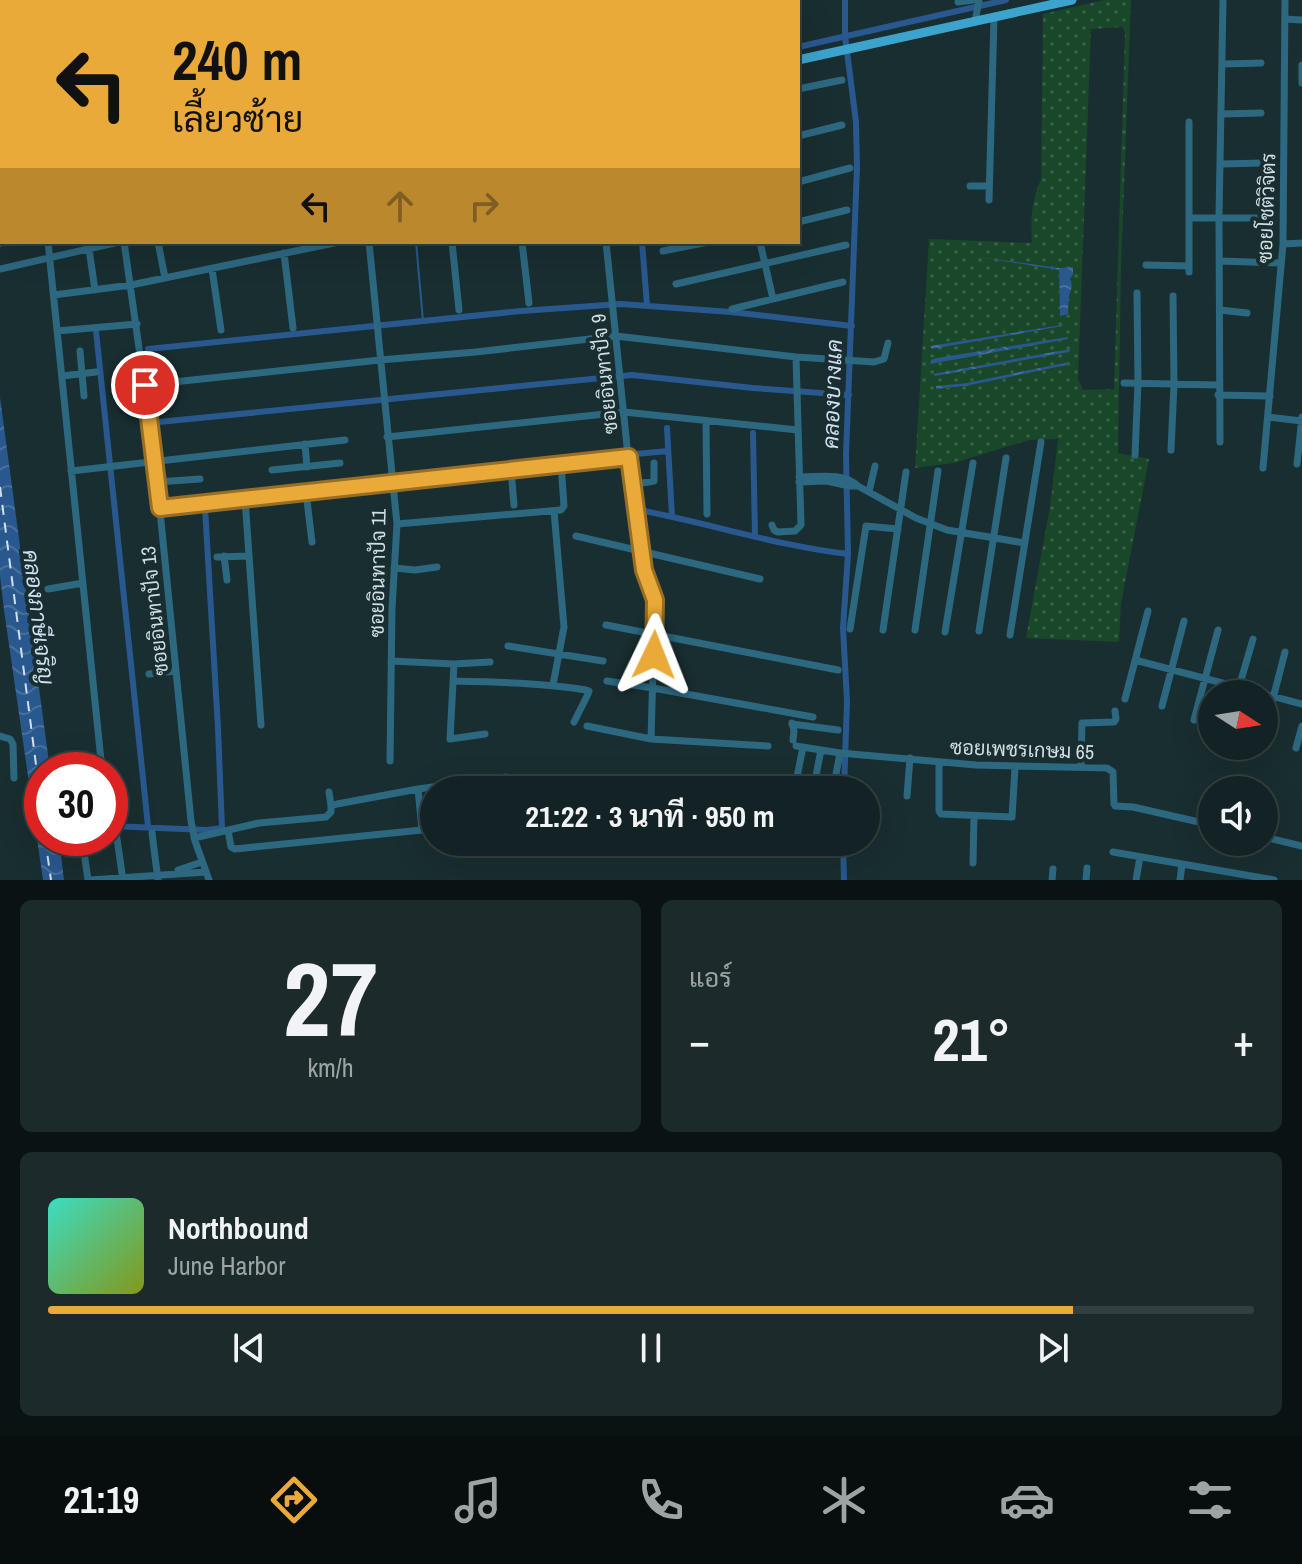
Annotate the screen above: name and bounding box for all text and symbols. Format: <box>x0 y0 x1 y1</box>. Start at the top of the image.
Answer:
text: 240 m <box>172 22 302 97</box>
icon: left <box>40 32 144 136</box>
text: เลี้ยวซ้าย <box>172 95 303 143</box>
street label: ซอยโชติวิจิตร <box>1251 152 1281 264</box>
icon: left <box>294 184 338 228</box>
icon: ahead <box>378 184 422 228</box>
icon: right <box>462 184 506 228</box>
street label: ซอยอินทาปัจ 9 <box>584 313 624 435</box>
water label: คลองบางแค <box>815 339 849 449</box>
pin <box>111 351 179 419</box>
icon: arrive <box>123 363 167 407</box>
street label: ซอยอินทาปัจ 11 <box>362 508 392 638</box>
street label: ซอยอินทาปัจ 13 <box>134 545 174 677</box>
water label: คลองภาษีเจริญ <box>16 548 62 686</box>
position arrow <box>612 613 696 697</box>
north arrow <box>1198 680 1278 760</box>
map controls <box>1198 680 1278 856</box>
street label: ซอยเพชรเกษม 65 <box>949 733 1095 765</box>
speed limit sign: 30 <box>24 752 128 856</box>
button: sound <box>1198 776 1278 856</box>
text: 21:22 · 3 นาที · 950 m <box>525 796 775 836</box>
text: 27 <box>283 928 378 1068</box>
text: แอร์ <box>689 960 732 995</box>
text: 21° <box>932 999 1011 1080</box>
text: − <box>689 1010 710 1070</box>
text: + <box>1233 1010 1254 1070</box>
text: km/h <box>307 1050 354 1085</box>
text: Northbound <box>168 1208 309 1248</box>
text: June Harbor <box>168 1248 285 1283</box>
icon: previous <box>227 1326 271 1370</box>
icon: pause <box>629 1326 673 1370</box>
icon: next <box>1031 1326 1075 1370</box>
icon: directions <box>266 1472 322 1528</box>
icon: music <box>450 1472 506 1528</box>
icon: phone <box>633 1472 689 1528</box>
icon: climate <box>816 1472 872 1528</box>
icon: car <box>999 1472 1055 1528</box>
icon: filters <box>1182 1472 1238 1528</box>
text: 21:19 <box>64 1476 139 1524</box>

